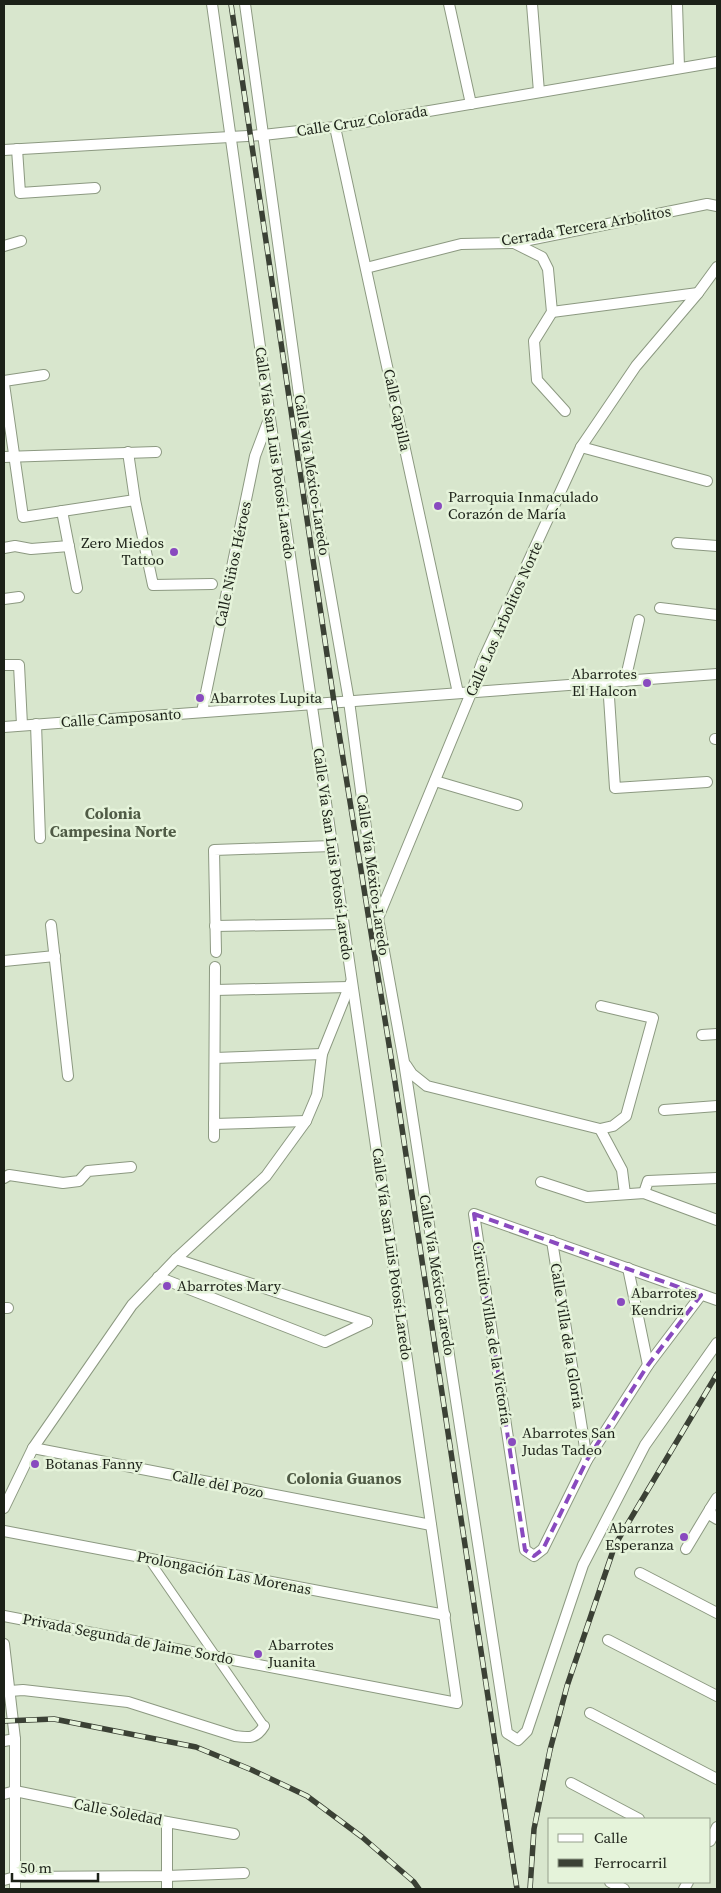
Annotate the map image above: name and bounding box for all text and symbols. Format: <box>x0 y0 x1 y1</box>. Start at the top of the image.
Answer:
street label: Calle Cruz Colorada <box>295 100 429 141</box>
street label: Cerrada Tercera Arbolitos <box>499 200 672 251</box>
street label: Calle Vía San Luis Potosí-Laredo <box>250 345 301 560</box>
street label: Calle Capilla <box>379 367 417 453</box>
street label: Calle Vía México-Laredo <box>289 393 336 557</box>
place label: Parroquia Inmaculado Corazón de María <box>448 486 598 524</box>
street label: Calle Niños Héroes <box>209 499 256 629</box>
marker: Parroquia Inmaculado Corazón de María <box>432 500 444 512</box>
place label: Zero Miedos Tattoo <box>81 532 164 570</box>
street label: Calle Los Arbolitos Norte <box>460 538 547 700</box>
marker: Zero Miedos Tattoo <box>168 546 180 558</box>
place label: Abarrotes El Halcon <box>571 663 637 701</box>
marker: Abarrotes El Halcon <box>641 677 653 689</box>
place label: Abarrotes Lupita <box>210 687 323 708</box>
marker: Abarrotes Lupita <box>194 692 206 704</box>
street label: Calle Camposanto <box>60 703 182 732</box>
street label: Calle Vía San Luis Potosí-Laredo <box>308 746 359 961</box>
street label: Calle Vía México-Laredo <box>352 793 395 957</box>
district label: Colonia Campesina Norte <box>50 802 176 842</box>
street label: Calle Vía San Luis Potosí-Laredo <box>367 1146 418 1361</box>
street label: Calle Vía México-Laredo <box>414 1193 461 1357</box>
street label: Circuito Villas de la Victoría <box>468 1240 517 1426</box>
street label: Calle Villa de la Gloria <box>546 1262 589 1411</box>
place label: Abarrotes Mary <box>177 1275 282 1296</box>
marker: Abarrotes Mary <box>161 1280 173 1292</box>
place label: Abarrotes Kendriz <box>631 1282 697 1320</box>
marker: Abarrotes Kendriz <box>615 1296 627 1308</box>
place label: Abarrotes San Judas Tadeo <box>521 1422 616 1460</box>
marker: Abarrotes San Judas Tadeo <box>506 1436 518 1448</box>
place label: Botanas Fanny <box>45 1453 143 1474</box>
marker: Botanas Fanny <box>29 1458 41 1470</box>
street label: Calle del Pozo <box>170 1464 266 1503</box>
district label: Colonia Guanos <box>286 1467 402 1489</box>
place label: Abarrotes Esperanza <box>605 1517 674 1555</box>
marker: Abarrotes Esperanza <box>678 1531 690 1543</box>
street label: Prolongación Las Morenas <box>135 1545 313 1600</box>
street label: Privada Segunda de Jaime Sordo <box>21 1608 235 1669</box>
place label: Abarrotes Juanita <box>267 1634 334 1672</box>
marker: Abarrotes Juanita <box>252 1648 264 1660</box>
street label: Calle Soledad <box>72 1793 165 1830</box>
legend <box>548 1818 711 1883</box>
text: Calle <box>594 1827 628 1848</box>
scale bar <box>12 1850 99 1882</box>
text: Ferrocarril <box>594 1852 668 1873</box>
text: 50 m <box>20 1857 52 1878</box>

